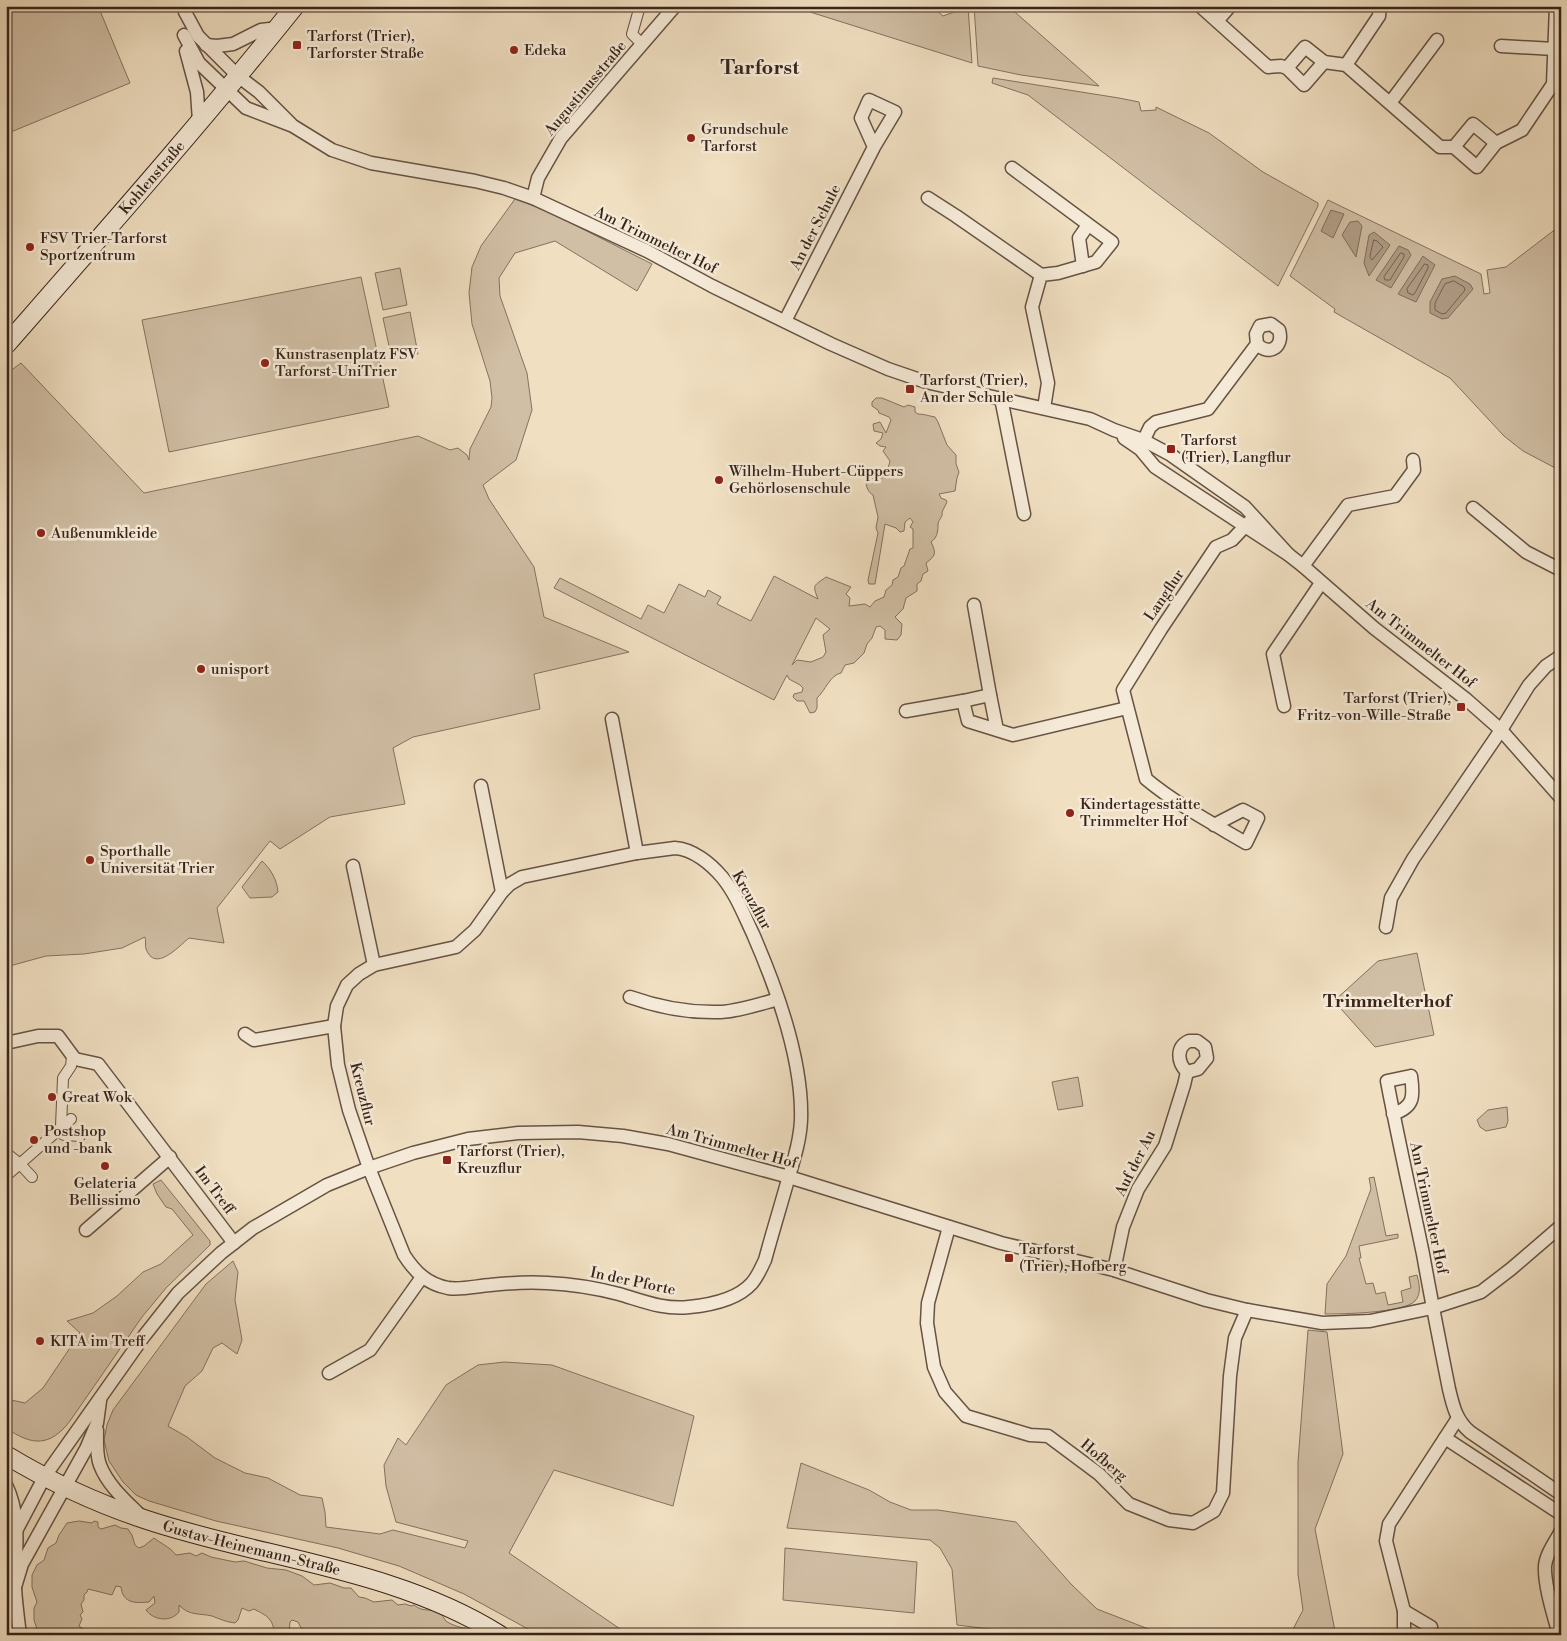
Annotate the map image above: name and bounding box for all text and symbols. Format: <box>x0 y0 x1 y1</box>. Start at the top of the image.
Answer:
place label: Tarforst (Trier), Tarforster Straße <box>307 27 424 63</box>
street label: Augustinusstraße <box>540 37 631 140</box>
marker: Tarforst (Trier), Tarforster Straße <box>291 39 303 51</box>
place label: Edeka <box>524 41 567 60</box>
marker: Edeka <box>508 44 520 56</box>
district label: Tarforst <box>721 56 800 81</box>
place label: Grundschule Tarforst <box>701 120 789 156</box>
marker: Grundschule Tarforst <box>685 132 697 144</box>
street label: Kohlenstraße <box>115 137 189 219</box>
street label: An der Schule <box>785 181 845 274</box>
street label: Am Trimmelter Hof <box>590 202 721 279</box>
place label: FSV Trier-Tarforst Sportzentrum <box>40 229 168 265</box>
marker: FSV Trier-Tarforst Sportzentrum <box>24 241 36 253</box>
place label: Kunstrasenplatz FSV Tarforst-UniTrier <box>275 345 418 381</box>
marker: Kunstrasenplatz FSV Tarforst-UniTrier <box>259 357 271 369</box>
place label: Tarforst (Trier), An der Schule <box>919 371 1028 407</box>
marker: Tarforst (Trier), An der Schule <box>904 383 916 395</box>
place label: Tarforst (Trier), Langflur <box>1181 431 1291 467</box>
marker: Tarforst (Trier), Langflur <box>1165 443 1177 455</box>
place label: Wilhelm-Hubert-Cüppers Gehörlosenschule <box>728 462 903 498</box>
marker: Wilhelm-Hubert-Cüppers Gehörlosenschule <box>713 474 725 486</box>
place label: Außenumkleide <box>50 524 157 543</box>
marker: Außenumkleide <box>35 527 47 539</box>
street label: Langflur <box>1140 565 1189 625</box>
street label: Am Trimmelter Hof <box>1361 594 1480 693</box>
place label: unisport <box>211 660 270 679</box>
marker: unisport <box>195 663 207 675</box>
place label: Tarforst (Trier), Fritz-von-Wille-Straße <box>1297 689 1451 725</box>
marker: Tarforst (Trier), Fritz-von-Wille-Straße <box>1455 701 1467 713</box>
place label: Kindertagesstätte Trimmelter Hof <box>1080 795 1201 831</box>
marker: Kindertagesstätte Trimmelter Hof <box>1064 807 1076 819</box>
place label: Sporthalle Universität Trier <box>100 842 215 878</box>
marker: Sporthalle Universität Trier <box>84 854 96 866</box>
street label: Kreuzflur <box>728 867 776 934</box>
district label: Trimmelterhof <box>1323 990 1454 1013</box>
street label: Kreuzflur <box>345 1060 380 1128</box>
place label: Great Wok <box>62 1088 133 1107</box>
marker: Great Wok <box>46 1091 58 1103</box>
street label: Am Trimmelter Hof <box>664 1120 800 1173</box>
place label: Postshop und -bank <box>44 1122 113 1158</box>
street label: Auf der Au <box>1110 1127 1160 1200</box>
marker: Postshop und -bank <box>28 1134 40 1146</box>
street label: Am Trimmelter Hof <box>1405 1139 1452 1276</box>
place label: Tarforst (Trier), Kreuzflur <box>457 1142 565 1178</box>
marker: Tarforst (Trier), Kreuzflur <box>441 1154 453 1166</box>
marker: Gelateria Bellissimo <box>99 1160 111 1172</box>
street label: Im Treff <box>190 1162 240 1219</box>
place label: Gelateria Bellissimo <box>68 1174 141 1210</box>
place label: Tarforst (Trier), Hofberg <box>1019 1240 1127 1276</box>
marker: Tarforst (Trier), Hofberg <box>1003 1252 1015 1264</box>
street label: In der Pforte <box>588 1263 677 1300</box>
place label: KITA im Treff <box>50 1332 146 1351</box>
marker: KITA im Treff <box>34 1335 46 1347</box>
street label: Hofberg <box>1076 1435 1131 1486</box>
street label: Gustav-Heinemann-Straße <box>160 1517 343 1580</box>

